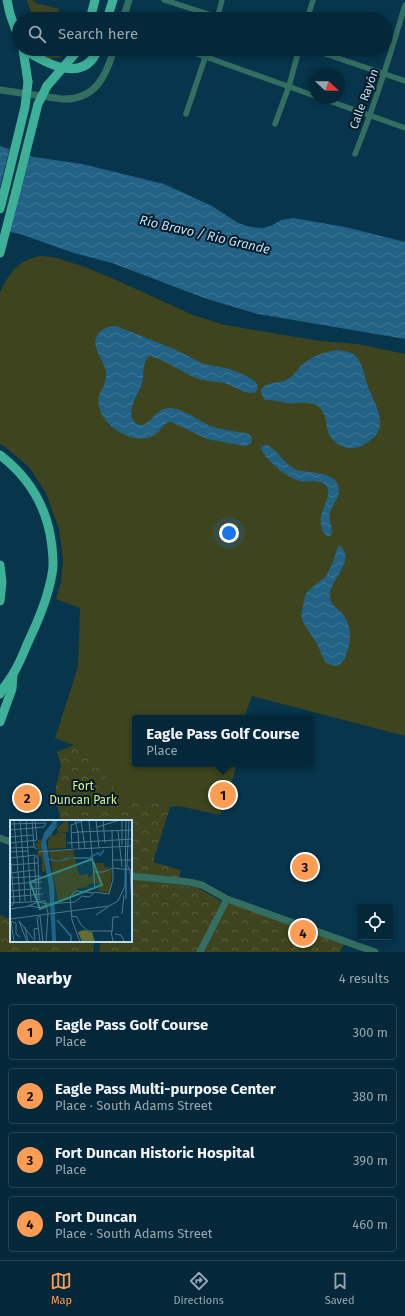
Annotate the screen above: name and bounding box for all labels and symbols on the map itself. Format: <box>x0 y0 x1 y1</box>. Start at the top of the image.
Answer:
street label: Calle Rayón <box>347 67 381 131</box>
north arrow <box>309 68 345 104</box>
water label: Río Bravo / Rio Grande <box>138 212 272 257</box>
your location <box>219 523 239 543</box>
park label: Fort Duncan Park <box>49 779 118 807</box>
pin: 1 <box>210 780 236 810</box>
pin: 2 <box>14 783 40 813</box>
inset map <box>10 820 132 942</box>
pin: 3 <box>292 852 318 882</box>
pin: 4 <box>290 918 316 948</box>

